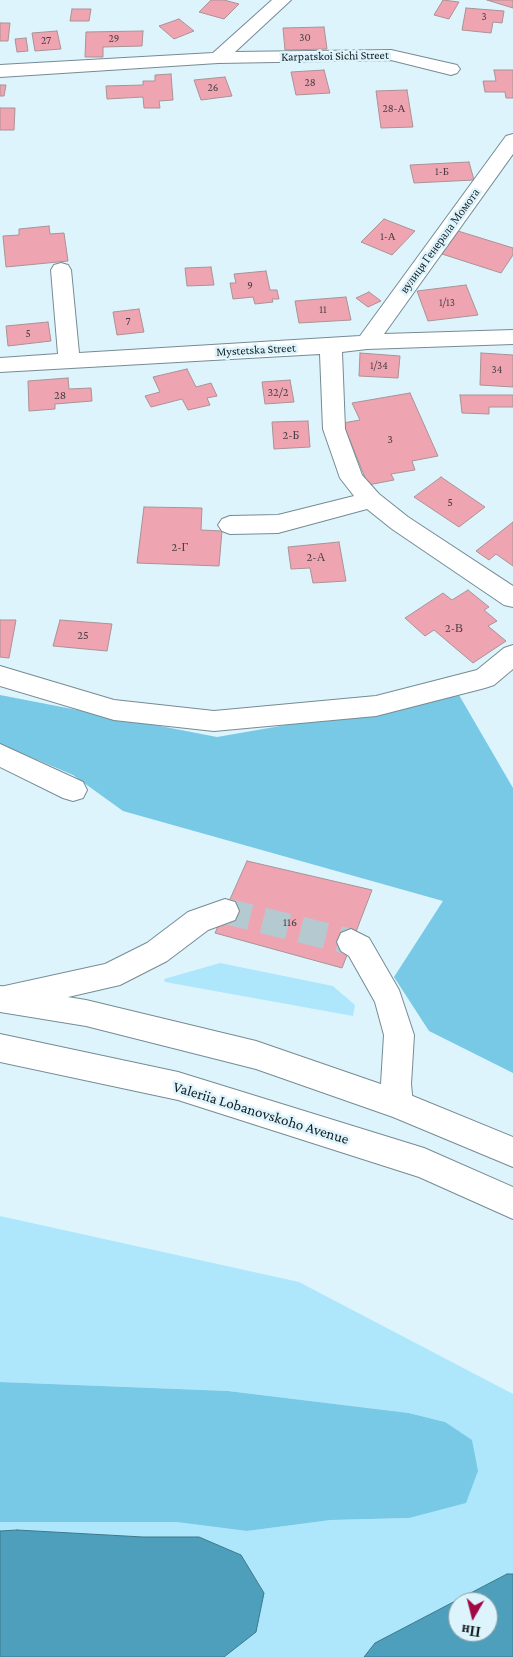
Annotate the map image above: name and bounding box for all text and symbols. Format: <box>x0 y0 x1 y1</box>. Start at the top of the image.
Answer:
house number: 3 <box>481 10 487 24</box>
house number: 30 <box>299 31 311 45</box>
house number: 29 <box>109 32 119 46</box>
house number: 27 <box>41 34 51 48</box>
street label: Karpatskoi Sichi Street <box>281 48 389 64</box>
house number: 28 <box>304 76 316 90</box>
house number: 26 <box>208 81 218 95</box>
house number: 28-А <box>382 102 406 116</box>
house number: 1-Б <box>435 165 449 179</box>
street label: вулиця Генерала Момота <box>397 186 483 296</box>
house number: 1-А <box>380 230 396 244</box>
house number: 9 <box>247 279 253 293</box>
house number: 1/13 <box>439 296 455 310</box>
house number: 11 <box>319 303 327 317</box>
house number: 7 <box>125 315 131 329</box>
house number: 5 <box>25 327 31 341</box>
street label: Mystetska Street <box>216 341 296 359</box>
house number: 1/34 <box>370 359 388 373</box>
house number: 34 <box>492 363 502 377</box>
house number: 32/2 <box>267 385 289 399</box>
house number: 28 <box>54 388 66 402</box>
house number: 2-Б <box>283 428 299 442</box>
house number: 3 <box>387 432 393 446</box>
house number: 5 <box>447 495 453 509</box>
house number: 2-Г <box>171 540 189 554</box>
house number: 2-А <box>307 550 325 564</box>
house number: 2-В <box>445 621 463 635</box>
house number: 25 <box>77 628 89 642</box>
house number: 116 <box>283 915 297 929</box>
street label: Valeriia Lobanovskoho Avenue <box>171 1078 351 1148</box>
north arrow <box>448 1592 498 1642</box>
text: Пн <box>461 1622 482 1640</box>

